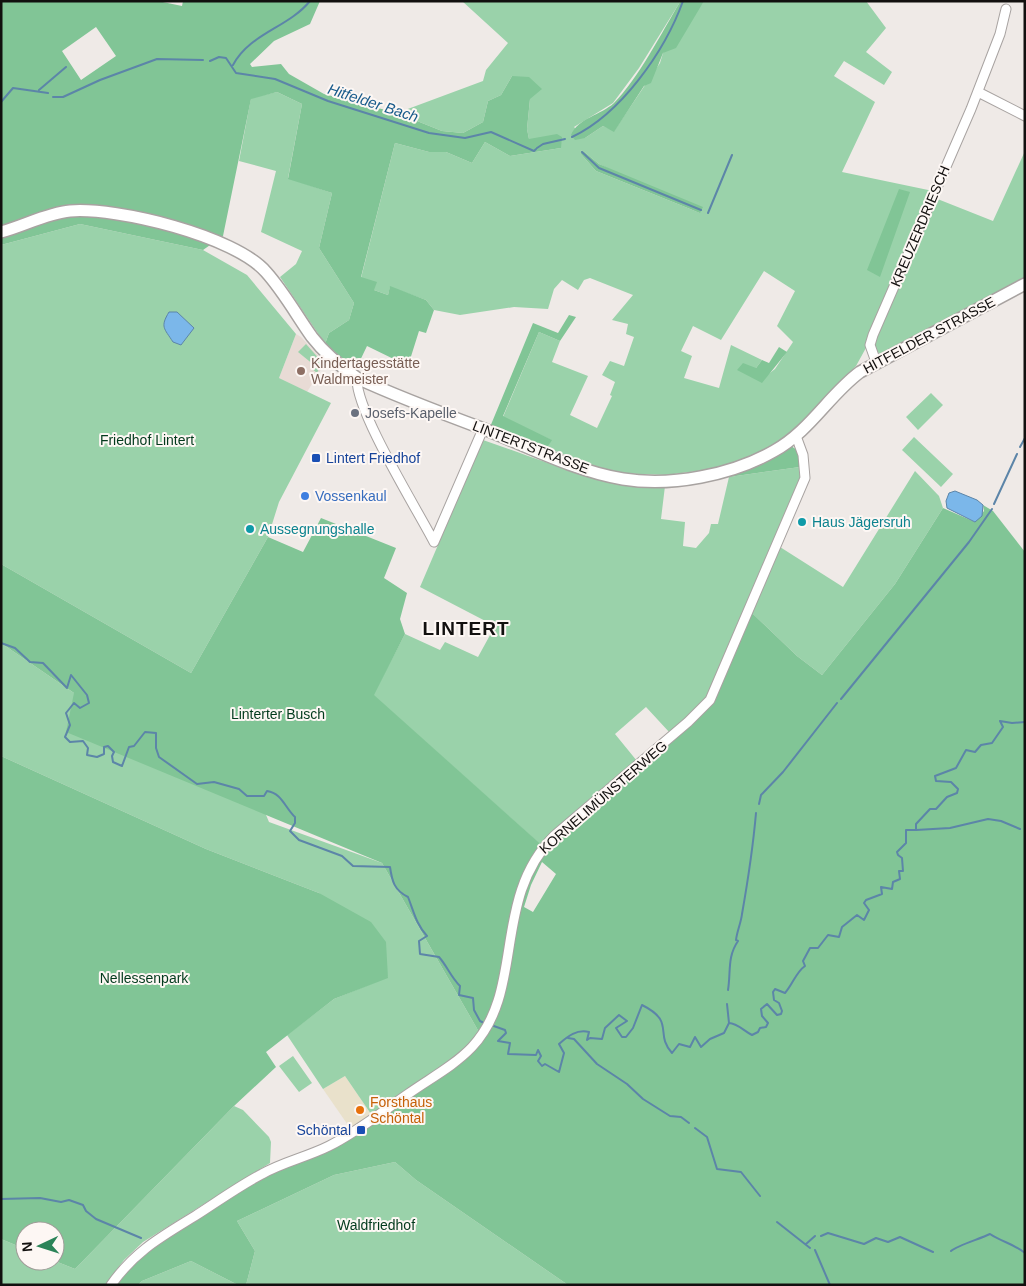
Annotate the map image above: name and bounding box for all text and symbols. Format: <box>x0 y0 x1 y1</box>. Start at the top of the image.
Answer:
water label: Hitfelder Bach <box>326 80 421 125</box>
street label: KREUZERDRIESCH <box>887 163 953 289</box>
street label: HITFELDER STRASSE <box>860 293 998 377</box>
place label: Kindertagesstätte Waldmeister <box>311 355 420 387</box>
marker: Kindertagesstätte Waldmeister <box>295 365 307 377</box>
place label: Josefs-Kapelle <box>365 405 457 421</box>
marker: Josefs-Kapelle <box>349 407 361 419</box>
street label: LINTERTSTRASSE <box>471 417 591 477</box>
park label: Friedhof Lintert <box>100 432 194 448</box>
place label: Lintert Friedhof <box>326 450 420 466</box>
marker: Lintert Friedhof <box>310 452 322 464</box>
place label: Vossenkaul <box>315 488 387 504</box>
marker: Vossenkaul <box>299 490 311 502</box>
place label: Haus Jägersruh <box>812 514 911 530</box>
marker: Haus Jägersruh <box>796 516 808 528</box>
place label: Aussegnungshalle <box>260 521 375 537</box>
marker: Aussegnungshalle <box>244 523 256 535</box>
district label: LINTERT <box>422 618 510 639</box>
park label: Linterter Busch <box>231 706 325 722</box>
street label: KORNELIMÜNSTERWEG <box>535 736 670 857</box>
park label: Nellessenpark <box>100 970 189 986</box>
place label: Forsthaus Schöntal <box>370 1094 432 1126</box>
marker: Forsthaus Schöntal <box>354 1104 366 1116</box>
place label: Schöntal <box>297 1122 351 1138</box>
marker: Schöntal <box>355 1124 367 1136</box>
park label: Waldfriedhof <box>337 1217 415 1233</box>
north arrow <box>15 1221 65 1271</box>
text: N <box>19 1241 35 1253</box>

